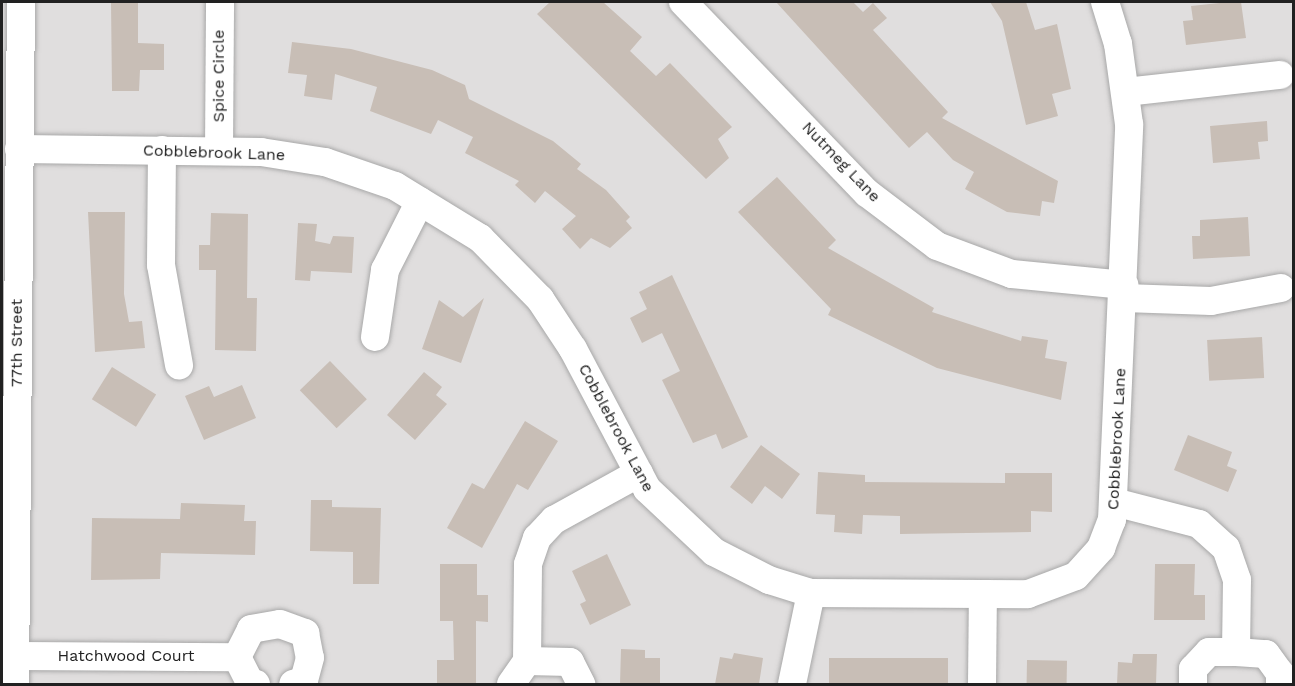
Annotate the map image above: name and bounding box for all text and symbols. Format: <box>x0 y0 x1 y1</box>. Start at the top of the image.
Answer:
street label: Spice Circle <box>209 30 229 122</box>
street label: Nutmeg Lane <box>798 118 884 206</box>
street label: Cobblebrook Lane <box>142 141 286 165</box>
street label: 77th Street <box>7 299 27 387</box>
street label: Cobblebrook Lane <box>574 361 658 495</box>
street label: Cobblebrook Lane <box>1104 367 1130 511</box>
street label: Hatchwood Court <box>58 646 194 666</box>

